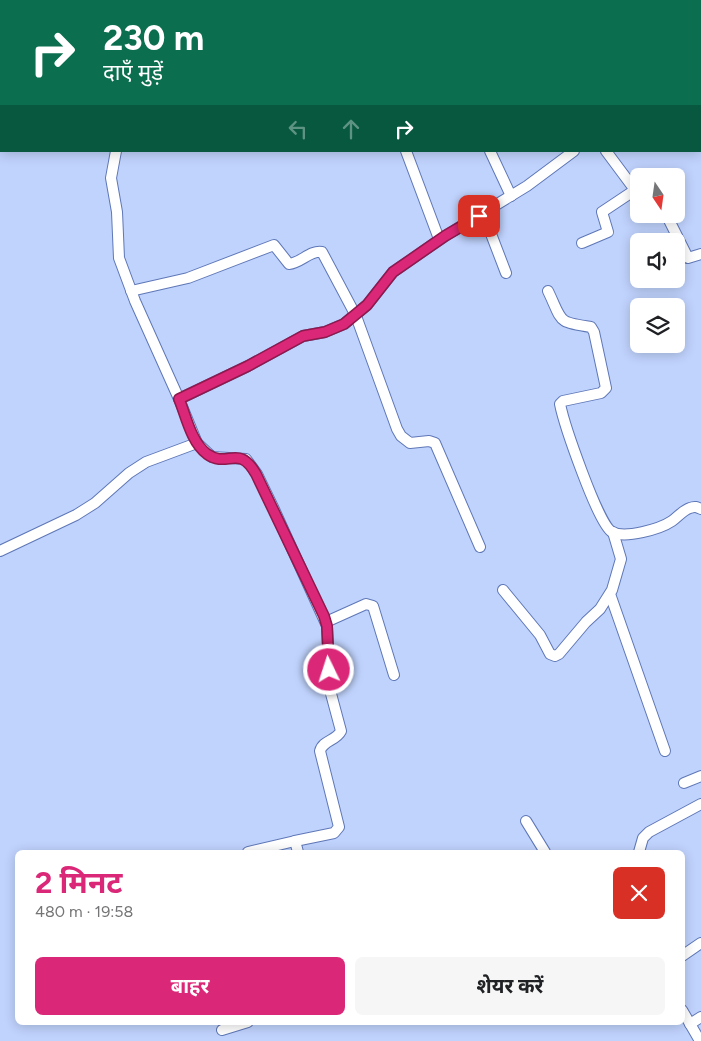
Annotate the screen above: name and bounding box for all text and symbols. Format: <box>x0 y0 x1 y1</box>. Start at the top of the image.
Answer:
text: 230 m <box>103 17 204 59</box>
icon: right <box>20 20 85 85</box>
text: दाएँ मुड़ें <box>103 59 163 86</box>
icon: left <box>284 115 312 143</box>
icon: ahead <box>337 115 365 143</box>
icon: right <box>390 115 418 143</box>
north arrow <box>630 168 685 222</box>
map controls <box>630 168 685 353</box>
pin <box>458 195 500 237</box>
icon: arrive <box>465 202 493 230</box>
button: sound <box>630 233 685 288</box>
button: layers <box>630 298 685 353</box>
position arrow <box>302 643 354 695</box>
text: 2 मिनट <box>35 864 122 901</box>
button: close <box>613 867 665 919</box>
text: 480 m · 19:58 <box>35 902 133 921</box>
button: बाहर <box>35 957 345 1015</box>
button: शेयर करें <box>355 957 665 1015</box>

